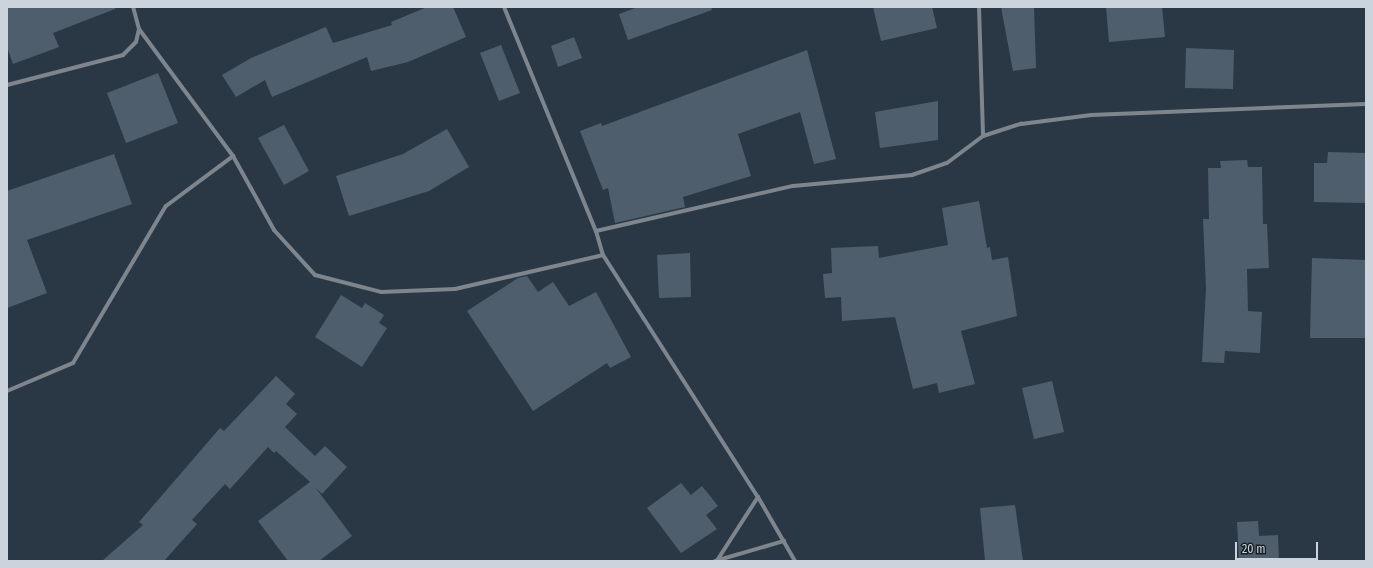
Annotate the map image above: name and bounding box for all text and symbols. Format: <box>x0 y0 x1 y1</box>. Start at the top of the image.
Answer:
scale bar <box>1237 534 1320 560</box>
text: 20 m <box>1242 542 1266 556</box>

